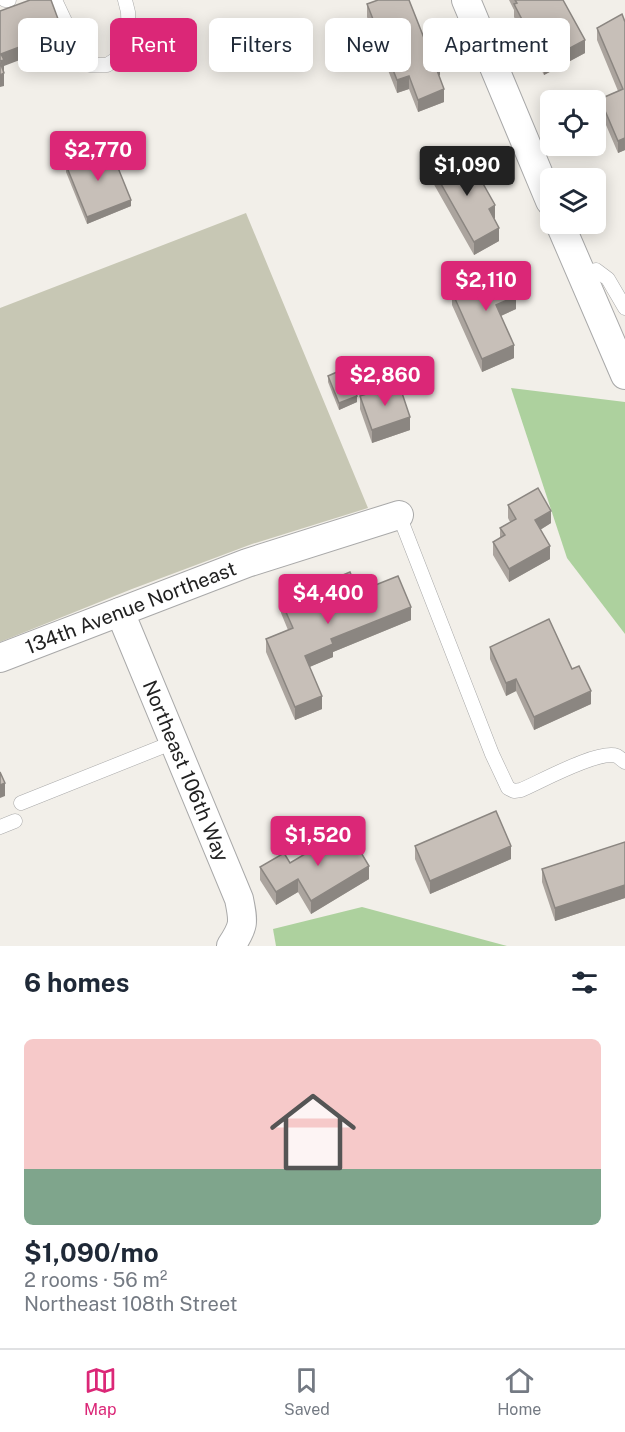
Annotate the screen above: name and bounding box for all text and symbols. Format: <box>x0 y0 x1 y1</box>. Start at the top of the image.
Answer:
chip: Buy <box>18 18 98 72</box>
chip: Rent <box>110 18 197 72</box>
chip: Filters <box>209 18 313 72</box>
chip: New <box>325 18 411 72</box>
chip: Apartment <box>423 18 570 72</box>
map controls <box>540 90 606 234</box>
button: locate <box>540 90 606 156</box>
pin: $2,770 <box>49 131 147 182</box>
text: $2,770 <box>64 138 132 162</box>
pin: $1,090 <box>418 146 516 197</box>
text: $1,090 <box>434 153 500 177</box>
button: layers <box>540 168 606 234</box>
pin: $2,110 <box>437 261 535 312</box>
text: $2,110 <box>455 268 517 292</box>
pin: $2,860 <box>336 356 434 407</box>
text: $2,860 <box>349 363 421 387</box>
street label: 134th Avenue Northeast <box>22 556 239 659</box>
pin: $4,400 <box>279 574 377 625</box>
text: $4,400 <box>292 581 364 605</box>
street label: Northeast 106th Way <box>138 677 234 865</box>
pin: $1,520 <box>269 816 367 867</box>
text: $1,520 <box>285 823 351 847</box>
icon: filters <box>568 966 601 999</box>
text: 6 homes <box>24 967 129 998</box>
icon: home <box>259 1078 367 1186</box>
text: $1,090/mo <box>24 1237 159 1268</box>
text: 2 rooms · 56 m² <box>24 1268 167 1292</box>
text: Northeast 108th Street <box>24 1292 238 1316</box>
tab: Map <box>84 1364 117 1419</box>
tab: Saved <box>284 1364 330 1419</box>
tab: Home <box>497 1364 541 1419</box>

